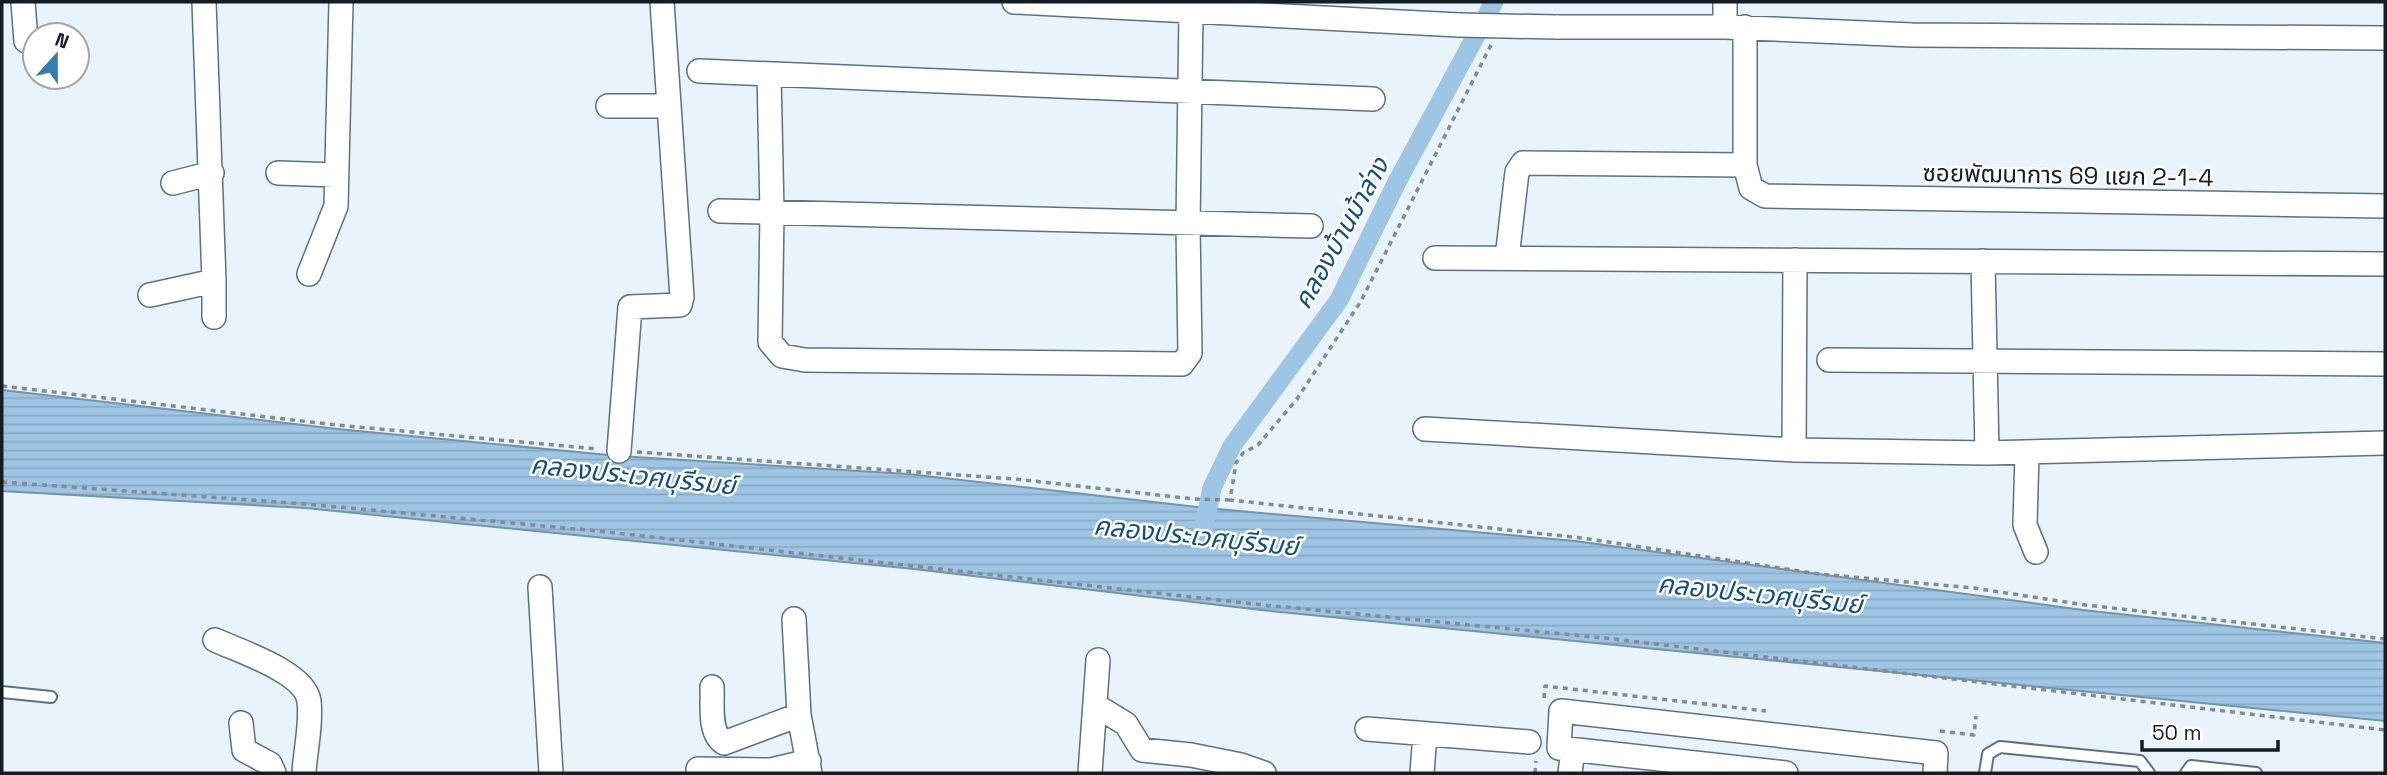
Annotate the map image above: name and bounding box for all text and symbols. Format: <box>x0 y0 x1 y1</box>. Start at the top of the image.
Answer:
north arrow <box>21 21 91 91</box>
text: N <box>51 27 72 55</box>
water label: คลองบ้านม้าล่าง <box>1285 150 1397 315</box>
street label: ซอยพัฒนาการ 69 แยก 2-1-4 <box>1922 157 2214 193</box>
water label: คลองประเวศบุรีรมย์ <box>529 447 742 503</box>
water label: คลองประเวศบุรีรมย์ <box>1092 508 1305 564</box>
water label: คลองประเวศบุรีรมย์ <box>1656 566 1869 622</box>
scale bar <box>2142 708 2278 752</box>
text: 50 m <box>2152 719 2202 746</box>

